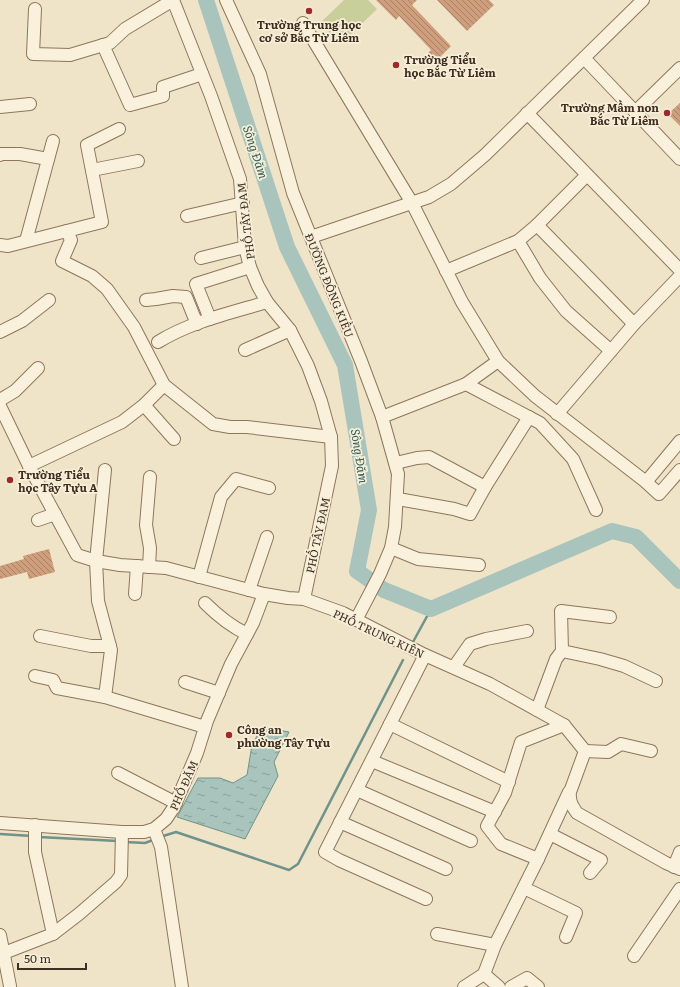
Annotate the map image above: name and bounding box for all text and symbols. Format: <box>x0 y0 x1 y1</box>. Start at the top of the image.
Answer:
marker: Trường Trung học cơ sở Bắc Từ Liêm <box>304 6 314 16</box>
place label: Trường Trung học cơ sở Bắc Từ Liêm <box>257 16 361 45</box>
place label: Trường Tiểu học Bắc Từ Liêm <box>404 51 496 80</box>
marker: Trường Tiểu học Bắc Từ Liêm <box>391 60 401 70</box>
place label: Trường Mầm non Bắc Từ Liêm <box>561 99 659 128</box>
marker: Trường Mầm non Bắc Từ Liêm <box>662 108 672 118</box>
water label: Sông Đăm <box>239 123 273 181</box>
street label: PHỐ TÂY ĐAM <box>232 182 258 260</box>
street label: ĐƯỜNG ĐÔNG KIỀU <box>302 230 358 340</box>
water label: Sông Đăm <box>347 428 373 485</box>
place label: Trường Tiểu học Tây Tựu A <box>18 466 98 495</box>
marker: Trường Tiểu học Tây Tựu A <box>5 475 15 485</box>
street label: PHỐ TÂY ĐAM <box>301 495 333 575</box>
street label: PHỐ TRUNG KIÊN <box>331 605 427 661</box>
place label: Công an phường Tây Tựu <box>237 721 331 750</box>
marker: Công an phường Tây Tựu <box>224 730 234 740</box>
street label: PHỐ ĐĂM <box>165 757 201 813</box>
scale bar <box>18 945 86 971</box>
text: 50 m <box>24 949 51 967</box>

